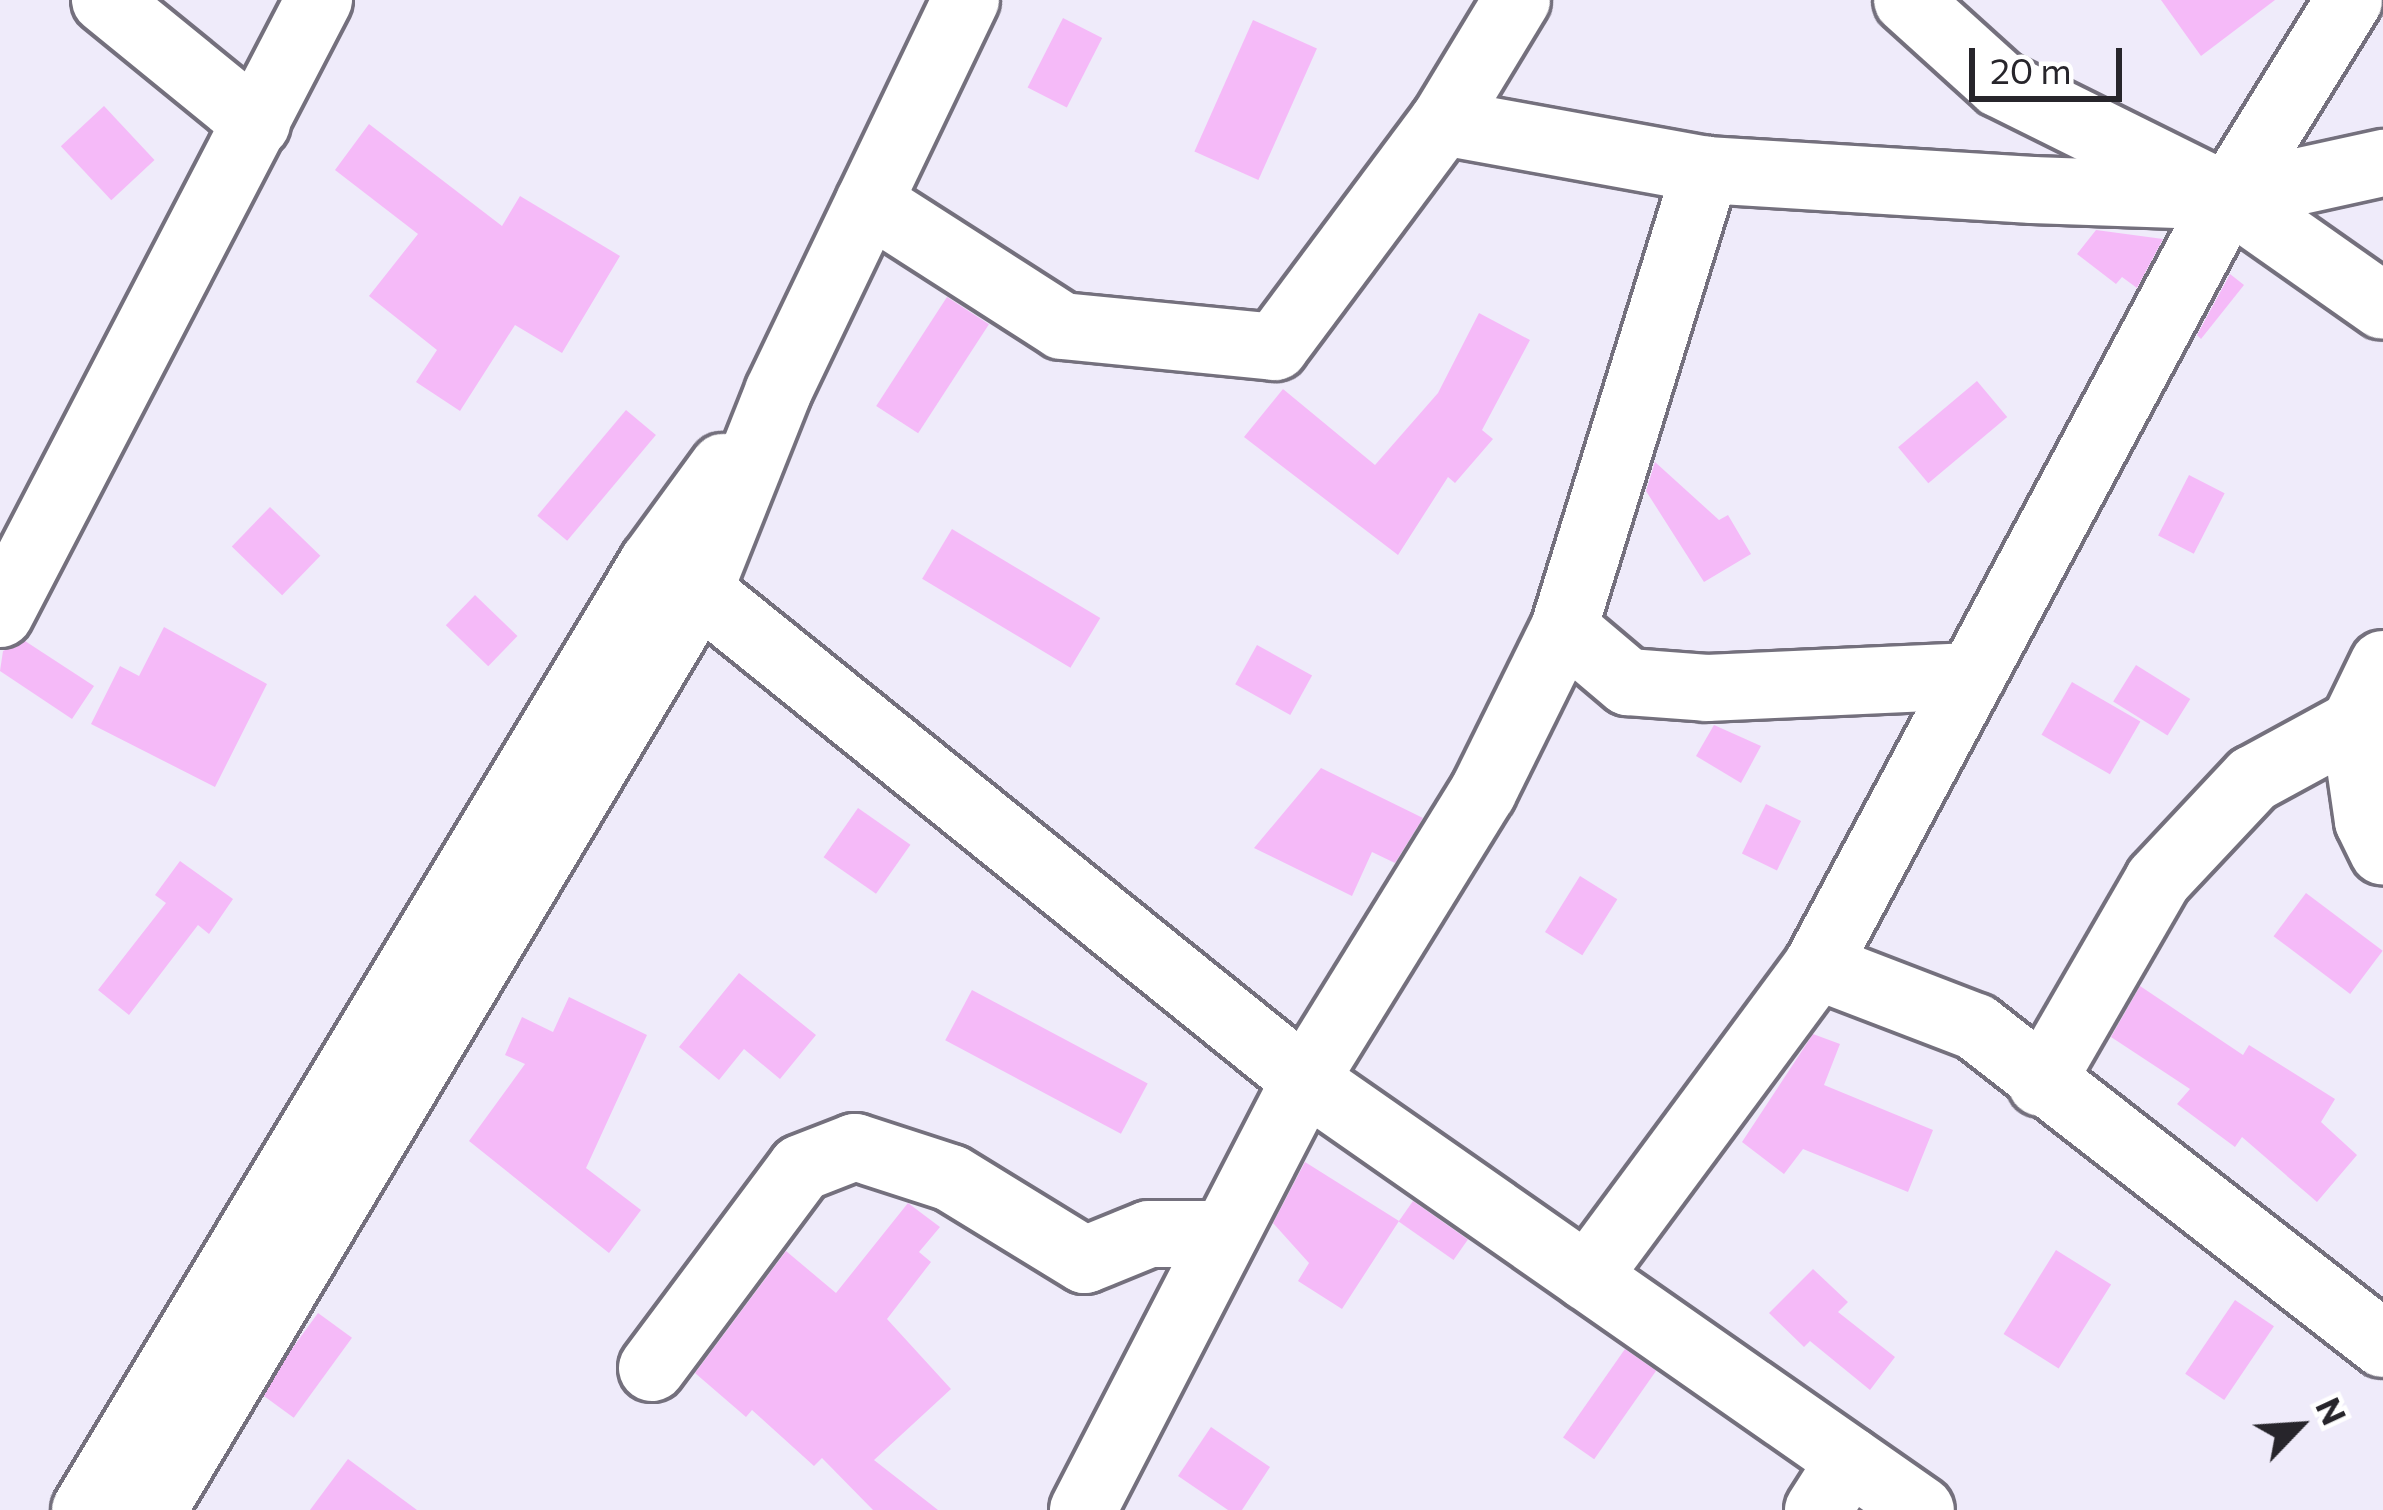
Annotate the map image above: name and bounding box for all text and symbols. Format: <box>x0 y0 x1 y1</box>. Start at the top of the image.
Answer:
scale bar <box>1975 24 2128 98</box>
text: 20 m <box>1990 47 2072 91</box>
north arrow <box>2239 1366 2359 1486</box>
text: N <box>2308 1391 2356 1430</box>

